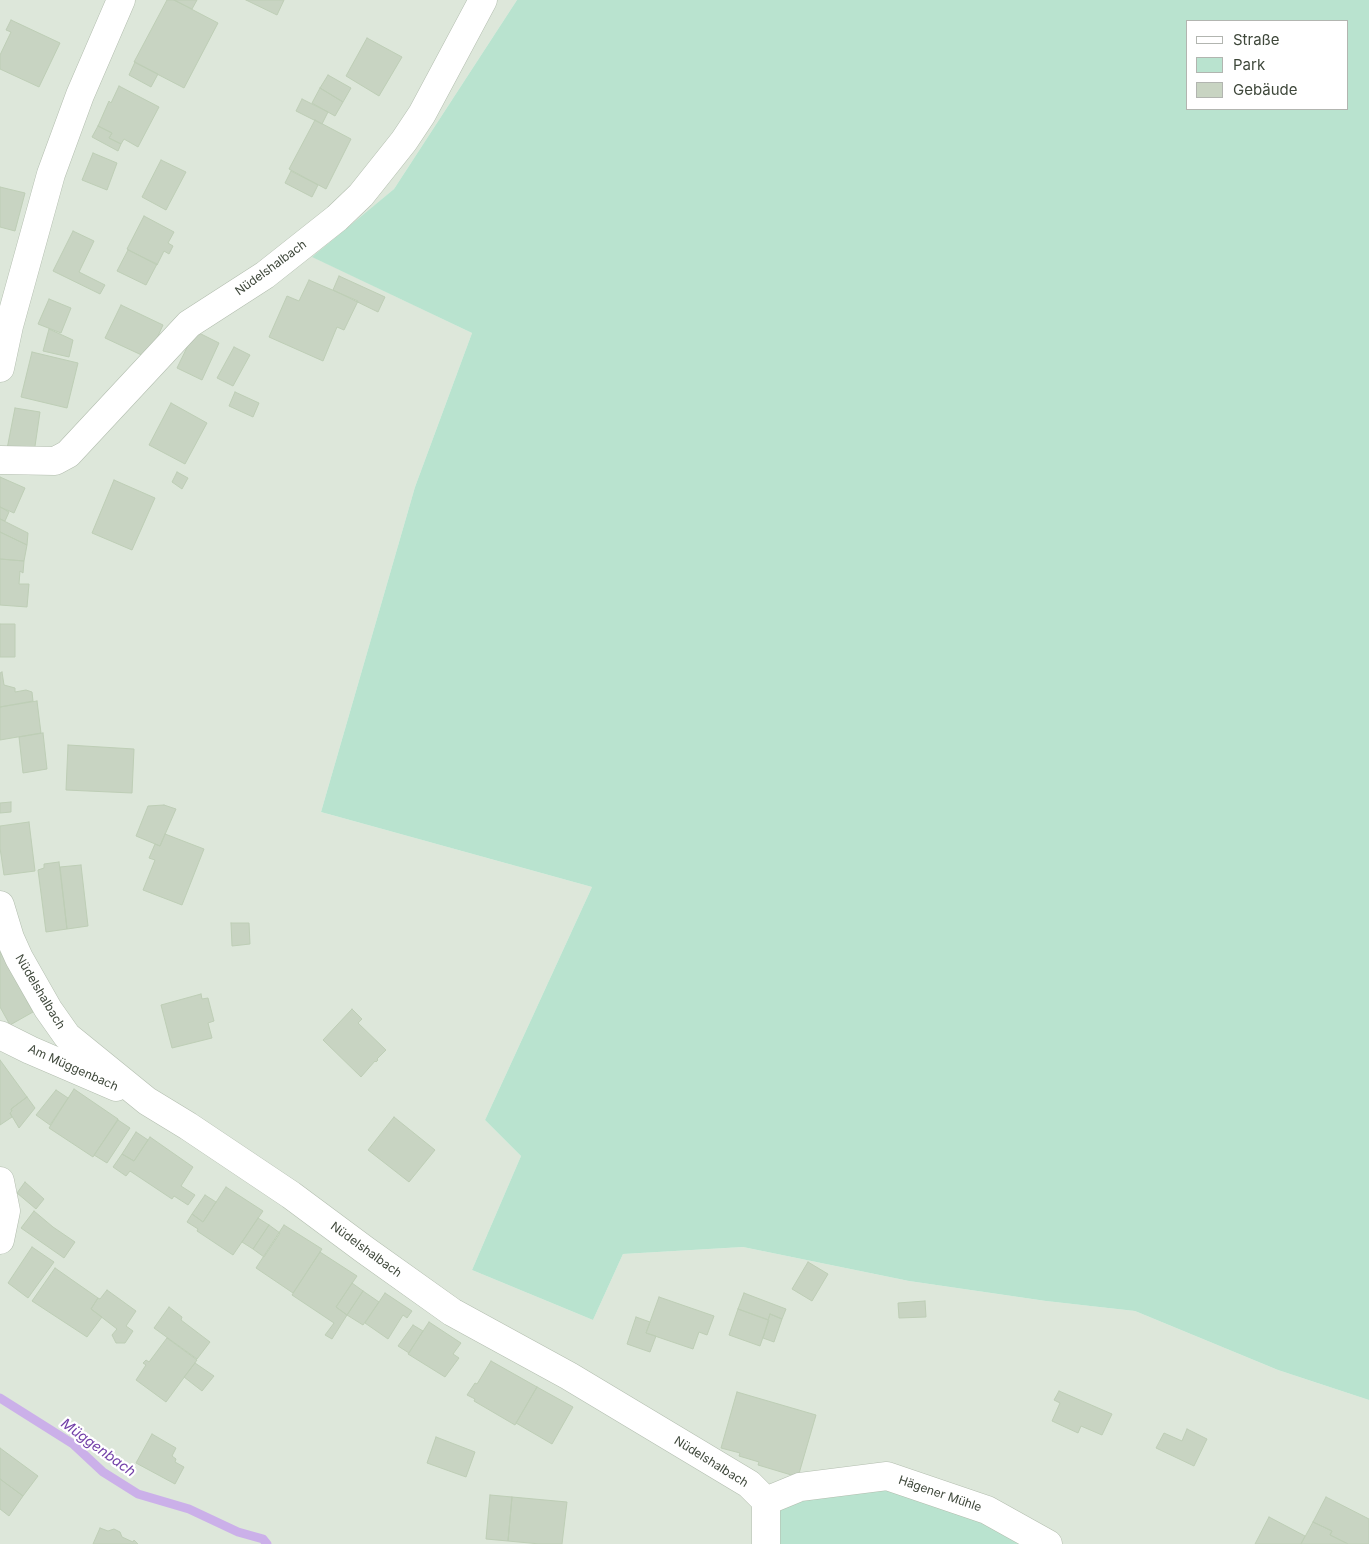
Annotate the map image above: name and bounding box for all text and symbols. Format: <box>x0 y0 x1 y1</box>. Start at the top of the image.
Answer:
legend <box>1186 20 1349 110</box>
text: Straße <box>1233 30 1280 49</box>
text: Park <box>1233 55 1265 74</box>
text: Gebäude <box>1233 80 1298 99</box>
street label: Nüdelshalbach <box>233 237 309 299</box>
street label: Nüdelshalbach <box>12 952 68 1032</box>
street label: Am Müggenbach <box>26 1042 120 1094</box>
street label: Nüdelshalbach <box>328 1219 404 1281</box>
water label: Müggenbach <box>58 1415 138 1481</box>
street label: Nüdelshalbach <box>671 1433 751 1491</box>
street label: Hägener Mühle <box>897 1473 983 1515</box>

